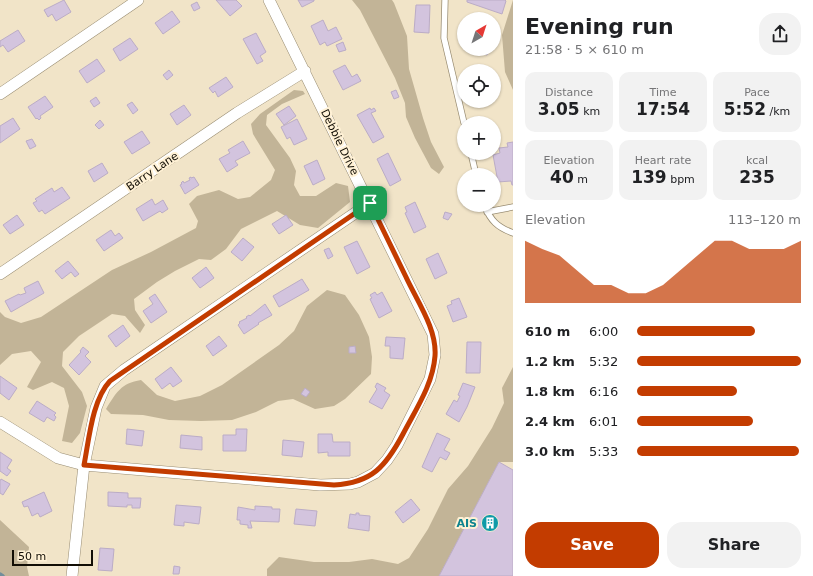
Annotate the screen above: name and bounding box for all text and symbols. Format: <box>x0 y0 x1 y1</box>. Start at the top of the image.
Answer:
north arrow <box>457 12 501 56</box>
map controls <box>457 12 501 212</box>
button: share <box>759 13 801 55</box>
text: Evening run <box>525 14 674 39</box>
text: 21:58 · 5 × 610 m <box>525 42 644 57</box>
button: locate <box>457 64 501 108</box>
text: Distance <box>545 86 593 99</box>
text: Time <box>650 86 676 99</box>
text: Pace <box>744 86 770 99</box>
text: 3.05 <box>538 99 580 119</box>
text: 17:54 <box>636 99 690 119</box>
text: 5:52 <box>724 99 766 119</box>
text: km <box>580 105 600 118</box>
text: /km <box>766 105 790 118</box>
street label: Debbie Drive <box>318 107 361 178</box>
button: + <box>457 116 501 160</box>
street label: Barry Lane <box>124 149 181 194</box>
text: Elevation <box>543 154 595 167</box>
text: Heart rate <box>635 154 691 167</box>
text: kcal <box>746 154 768 167</box>
text: 40 <box>550 167 574 187</box>
text: 139 <box>631 167 667 187</box>
text: 235 <box>739 167 775 187</box>
button: − <box>457 168 501 212</box>
text: m <box>574 173 588 186</box>
text: bpm <box>667 173 695 186</box>
pin <box>353 186 387 220</box>
icon: arrive <box>359 192 381 214</box>
text: Elevation <box>525 212 585 227</box>
text: 113–120 m <box>728 212 801 227</box>
text: 610 m <box>525 324 570 339</box>
text: 6:00 <box>589 324 618 339</box>
text: 1.2 km <box>525 354 575 369</box>
text: 5:32 <box>589 354 618 369</box>
text: 1.8 km <box>525 384 575 399</box>
text: 6:16 <box>589 384 618 399</box>
text: 2.4 km <box>525 414 575 429</box>
text: 6:01 <box>589 414 618 429</box>
text: 3.0 km <box>525 444 575 459</box>
text: 5:33 <box>589 444 618 459</box>
building icon: AIS <box>480 513 500 533</box>
place label: AIS <box>456 517 477 530</box>
button: Save <box>525 522 659 568</box>
button: Share <box>667 522 801 568</box>
scale bar <box>12 548 93 567</box>
text: 50 m <box>18 550 46 563</box>

